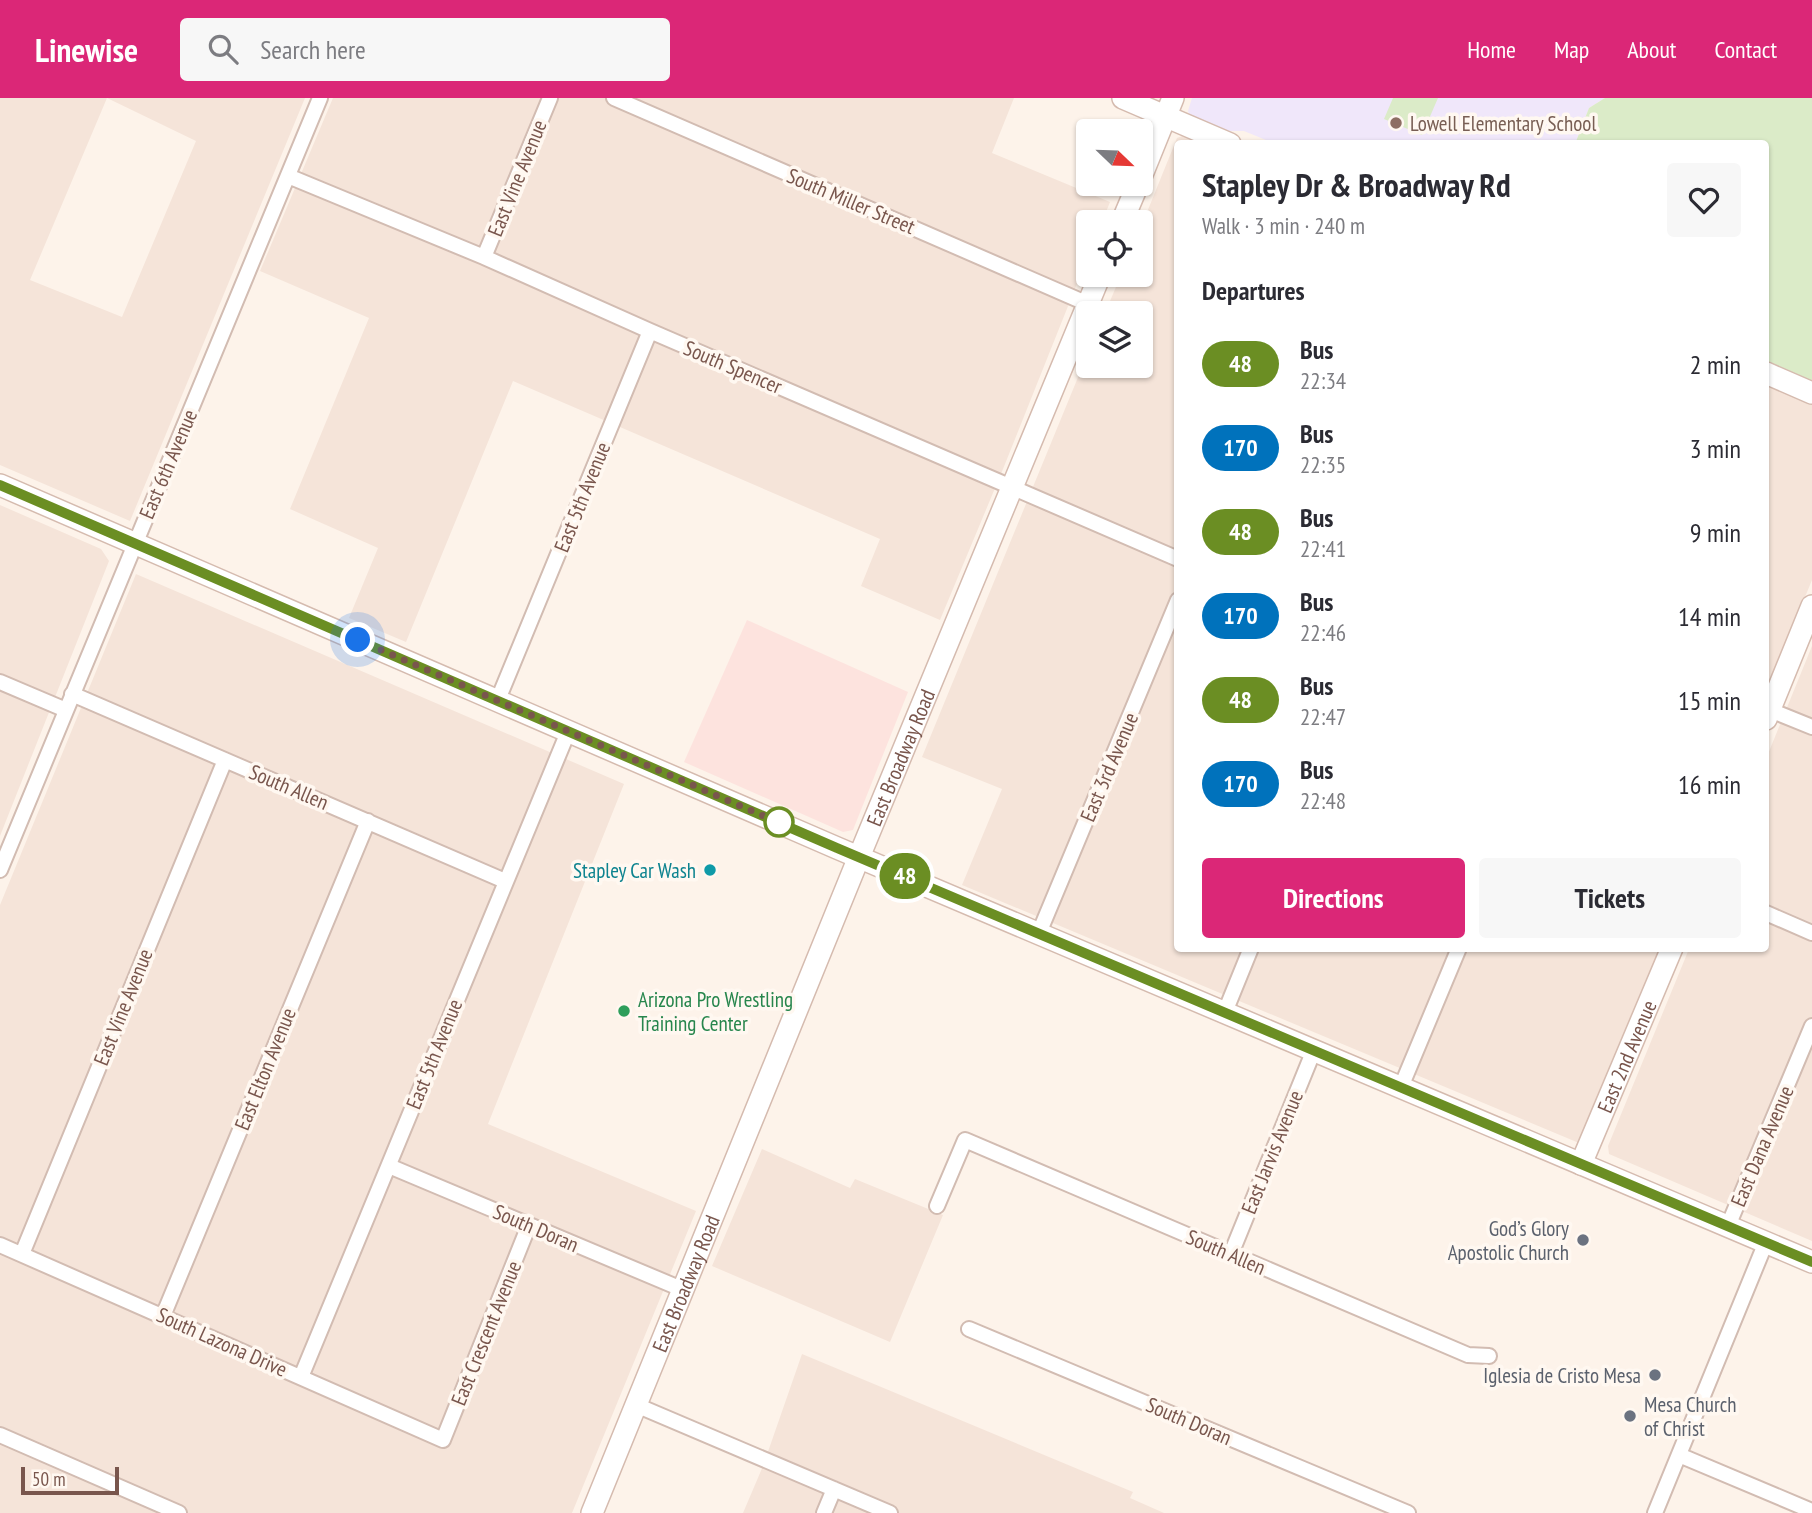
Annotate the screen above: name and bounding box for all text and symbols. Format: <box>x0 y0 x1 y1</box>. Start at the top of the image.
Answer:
search box <box>180 18 670 81</box>
text: Linewise <box>35 28 138 71</box>
icon: search <box>204 30 242 68</box>
text: Search here <box>260 33 366 66</box>
text: Home <box>1467 34 1516 65</box>
text: Map <box>1554 34 1589 65</box>
text: About <box>1627 34 1676 65</box>
text: Contact <box>1714 34 1777 65</box>
place label: Lowell Elementary School <box>1410 110 1596 137</box>
marker: Lowell Elementary School <box>1388 115 1404 131</box>
street label: East Vine Avenue <box>481 116 553 240</box>
north arrow <box>1076 119 1153 196</box>
map controls <box>1076 119 1153 378</box>
street label: South Miller Street <box>783 162 919 240</box>
text: Stapley Dr & Broadway Rd <box>1202 163 1511 206</box>
button: heart <box>1667 163 1741 237</box>
button: locate <box>1076 210 1153 287</box>
text: Walk · 3 min · 240 m <box>1202 211 1365 240</box>
text: Departures <box>1202 274 1305 307</box>
button: layers <box>1076 301 1153 378</box>
text: Bus <box>1300 333 1333 366</box>
street label: South Spencer <box>680 334 786 400</box>
text: 48 <box>1229 348 1252 379</box>
text: 2 min <box>1690 348 1741 381</box>
text: 22:34 <box>1300 366 1346 395</box>
street label: East 6th Avenue <box>133 405 203 523</box>
text: Bus <box>1300 417 1333 450</box>
text: 170 <box>1223 432 1258 463</box>
text: 3 min <box>1690 432 1741 465</box>
street label: East 5th Avenue <box>548 438 616 556</box>
text: 22:35 <box>1300 450 1346 479</box>
text: Bus <box>1300 501 1333 534</box>
text: 48 <box>1229 516 1252 547</box>
text: 9 min <box>1690 516 1741 549</box>
text: 22:41 <box>1300 534 1346 563</box>
text: Bus <box>1300 585 1333 618</box>
text: 170 <box>1223 600 1258 631</box>
text: 14 min <box>1678 600 1741 633</box>
text: 22:46 <box>1300 618 1346 647</box>
your location <box>340 622 375 657</box>
text: Bus <box>1300 669 1333 702</box>
text: 48 <box>1229 684 1252 715</box>
text: 15 min <box>1678 684 1741 717</box>
street label: East Broadway Road <box>860 685 941 830</box>
text: 22:47 <box>1300 702 1346 731</box>
street label: East 3rd Avenue <box>1074 708 1144 826</box>
text: Bus <box>1300 753 1333 786</box>
street label: South Allen <box>245 758 333 816</box>
text: 170 <box>1223 768 1258 799</box>
text: 16 min <box>1678 768 1741 801</box>
text: 22:48 <box>1300 786 1346 815</box>
unlabelled marker <box>764 807 794 837</box>
line badge: 48 <box>874 853 936 899</box>
place label: Stapley Car Wash <box>573 857 696 884</box>
button: Directions <box>1202 858 1465 938</box>
button: Tickets <box>1479 858 1741 938</box>
text: 48 <box>894 860 916 891</box>
marker: Stapley Car Wash <box>702 862 718 878</box>
street label: East Vine Avenue <box>87 945 159 1069</box>
place label: Arizona Pro Wrestling Training Center <box>638 986 793 1037</box>
street label: East 5th Avenue <box>400 995 468 1113</box>
street label: East 2nd Avenue <box>1591 996 1662 1117</box>
marker: Arizona Pro Wrestling Training Center <box>616 1003 632 1019</box>
street label: East Elton Avenue <box>228 1004 302 1134</box>
street label: East Dana Avenue <box>1724 1081 1800 1211</box>
street label: East Jarvis Avenue <box>1235 1086 1309 1218</box>
street label: South Doran <box>489 1198 583 1258</box>
street label: East Broadway Road <box>646 1211 725 1356</box>
place label: God’s Glory Apostolic Church <box>1448 1215 1569 1266</box>
street label: South Allen <box>1182 1223 1270 1281</box>
marker: God’s Glory Apostolic Church <box>1575 1232 1591 1248</box>
street label: East Crescent Avenue <box>445 1257 527 1409</box>
street label: South Lazona Drive <box>153 1301 291 1383</box>
place label: Iglesia de Cristo Mesa <box>1483 1362 1641 1389</box>
marker: Iglesia de Cristo Mesa <box>1647 1367 1663 1383</box>
street label: South Doran <box>1142 1391 1236 1451</box>
place label: Mesa Church of Christ <box>1644 1391 1736 1442</box>
marker: Mesa Church of Christ <box>1622 1408 1638 1424</box>
scale bar <box>21 1464 119 1496</box>
text: 50 m <box>32 1467 66 1491</box>

